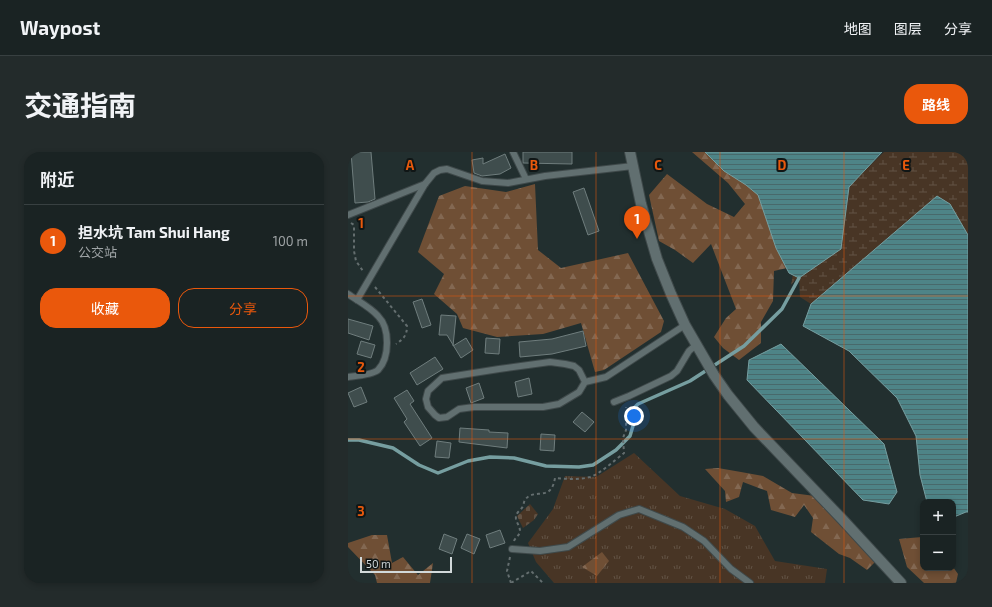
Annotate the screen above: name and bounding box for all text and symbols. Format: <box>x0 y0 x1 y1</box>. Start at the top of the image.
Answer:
text: Waypost <box>20 16 100 39</box>
text: 地图 <box>844 20 872 37</box>
text: 图层 <box>894 20 922 37</box>
text: 分享 <box>944 20 972 37</box>
button: 路线 <box>904 84 968 124</box>
text: 交通指南 <box>24 88 136 122</box>
text: A <box>406 157 415 173</box>
text: B <box>530 157 538 173</box>
text: C <box>654 157 662 173</box>
text: D <box>778 157 787 173</box>
text: E <box>902 157 910 173</box>
text: 附近 <box>40 169 74 189</box>
pin: 1 <box>624 206 650 239</box>
text: 1 <box>358 215 364 231</box>
text: 担水坑 Tam Shui Hang <box>78 223 230 241</box>
text: 1 <box>50 233 56 249</box>
text: 100 m <box>273 233 308 249</box>
text: 公交站 <box>78 244 117 260</box>
button: 收藏 <box>40 288 170 328</box>
button: 分享 <box>178 288 308 328</box>
text: 2 <box>357 359 365 375</box>
your location <box>624 406 644 426</box>
map controls <box>920 499 956 571</box>
button: + <box>920 499 956 535</box>
text: 3 <box>357 503 365 519</box>
button: − <box>920 535 956 571</box>
scale bar <box>360 555 452 574</box>
text: 50 m <box>366 557 391 570</box>

